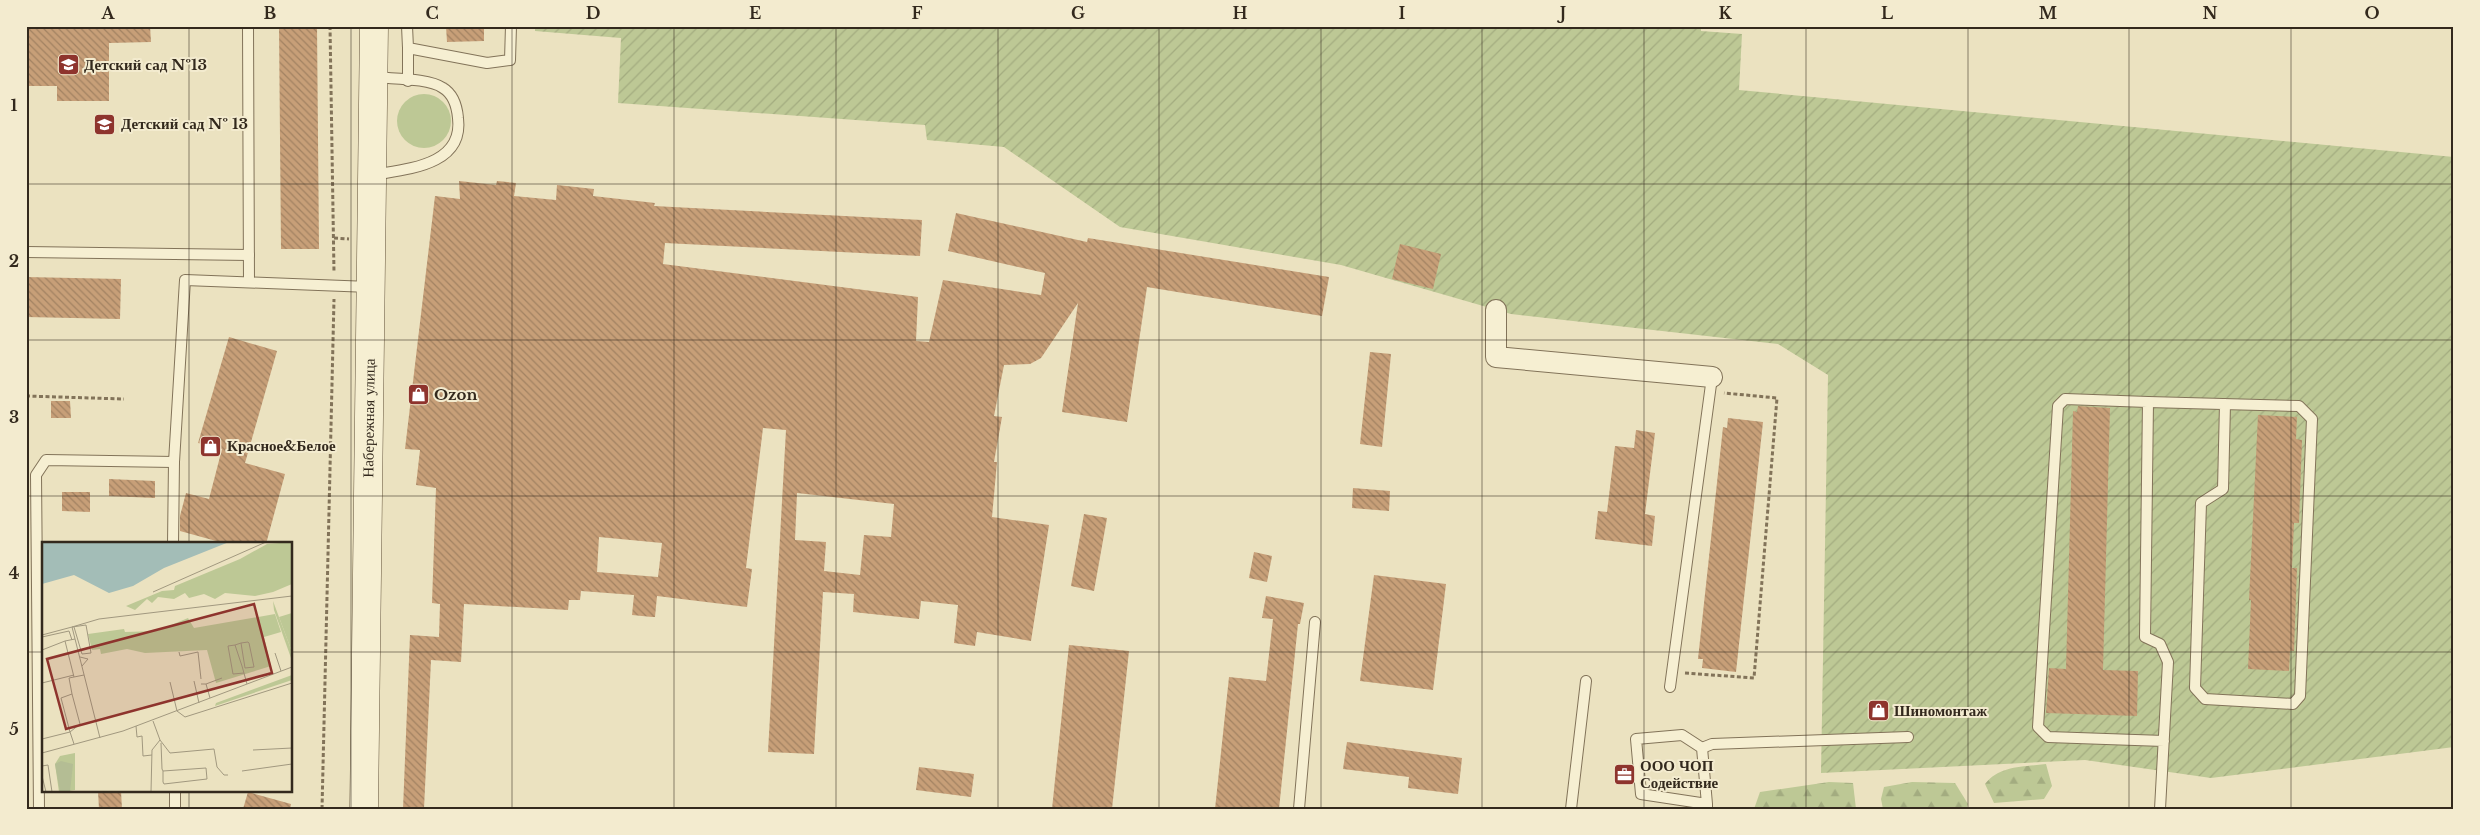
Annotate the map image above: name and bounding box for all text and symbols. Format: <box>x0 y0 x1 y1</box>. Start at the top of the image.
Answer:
text: A <box>101 3 116 23</box>
text: B <box>264 3 277 23</box>
text: C <box>425 3 439 23</box>
text: D <box>586 3 600 23</box>
text: E <box>749 3 761 23</box>
text: F <box>911 3 923 23</box>
text: G <box>1071 3 1085 23</box>
text: H <box>1232 3 1248 23</box>
text: I <box>1399 3 1406 23</box>
text: J <box>1557 3 1566 23</box>
text: K <box>1718 3 1732 23</box>
text: L <box>1881 3 1893 23</box>
text: M <box>2039 3 2057 23</box>
text: N <box>2202 3 2218 23</box>
text: O <box>2364 3 2380 23</box>
school or university icon: Детский сад №13 <box>56 53 80 77</box>
place label: Детский сад №13 <box>84 55 207 74</box>
text: 1 <box>11 95 18 115</box>
school or university icon: Детский сад № 13 <box>93 112 117 136</box>
place label: Детский сад № 13 <box>121 114 248 133</box>
text: 2 <box>9 251 19 271</box>
street label: Набережная улица <box>358 358 379 478</box>
shop icon: Ozon <box>406 383 430 407</box>
place label: Ozon <box>434 385 477 404</box>
text: 3 <box>9 407 19 427</box>
shop icon: Красное&Белое <box>199 434 223 458</box>
place label: Красное&Белое <box>227 436 336 455</box>
inset map <box>42 542 292 792</box>
text: 4 <box>9 563 19 583</box>
shop icon: Шиномонтаж <box>1866 699 1890 723</box>
place label: Шиномонтаж <box>1894 701 1987 720</box>
text: 5 <box>9 719 19 739</box>
place label: ООО ЧОП Содействие <box>1640 756 1719 792</box>
office icon: ООО ЧОП Содействие <box>1612 763 1636 787</box>

